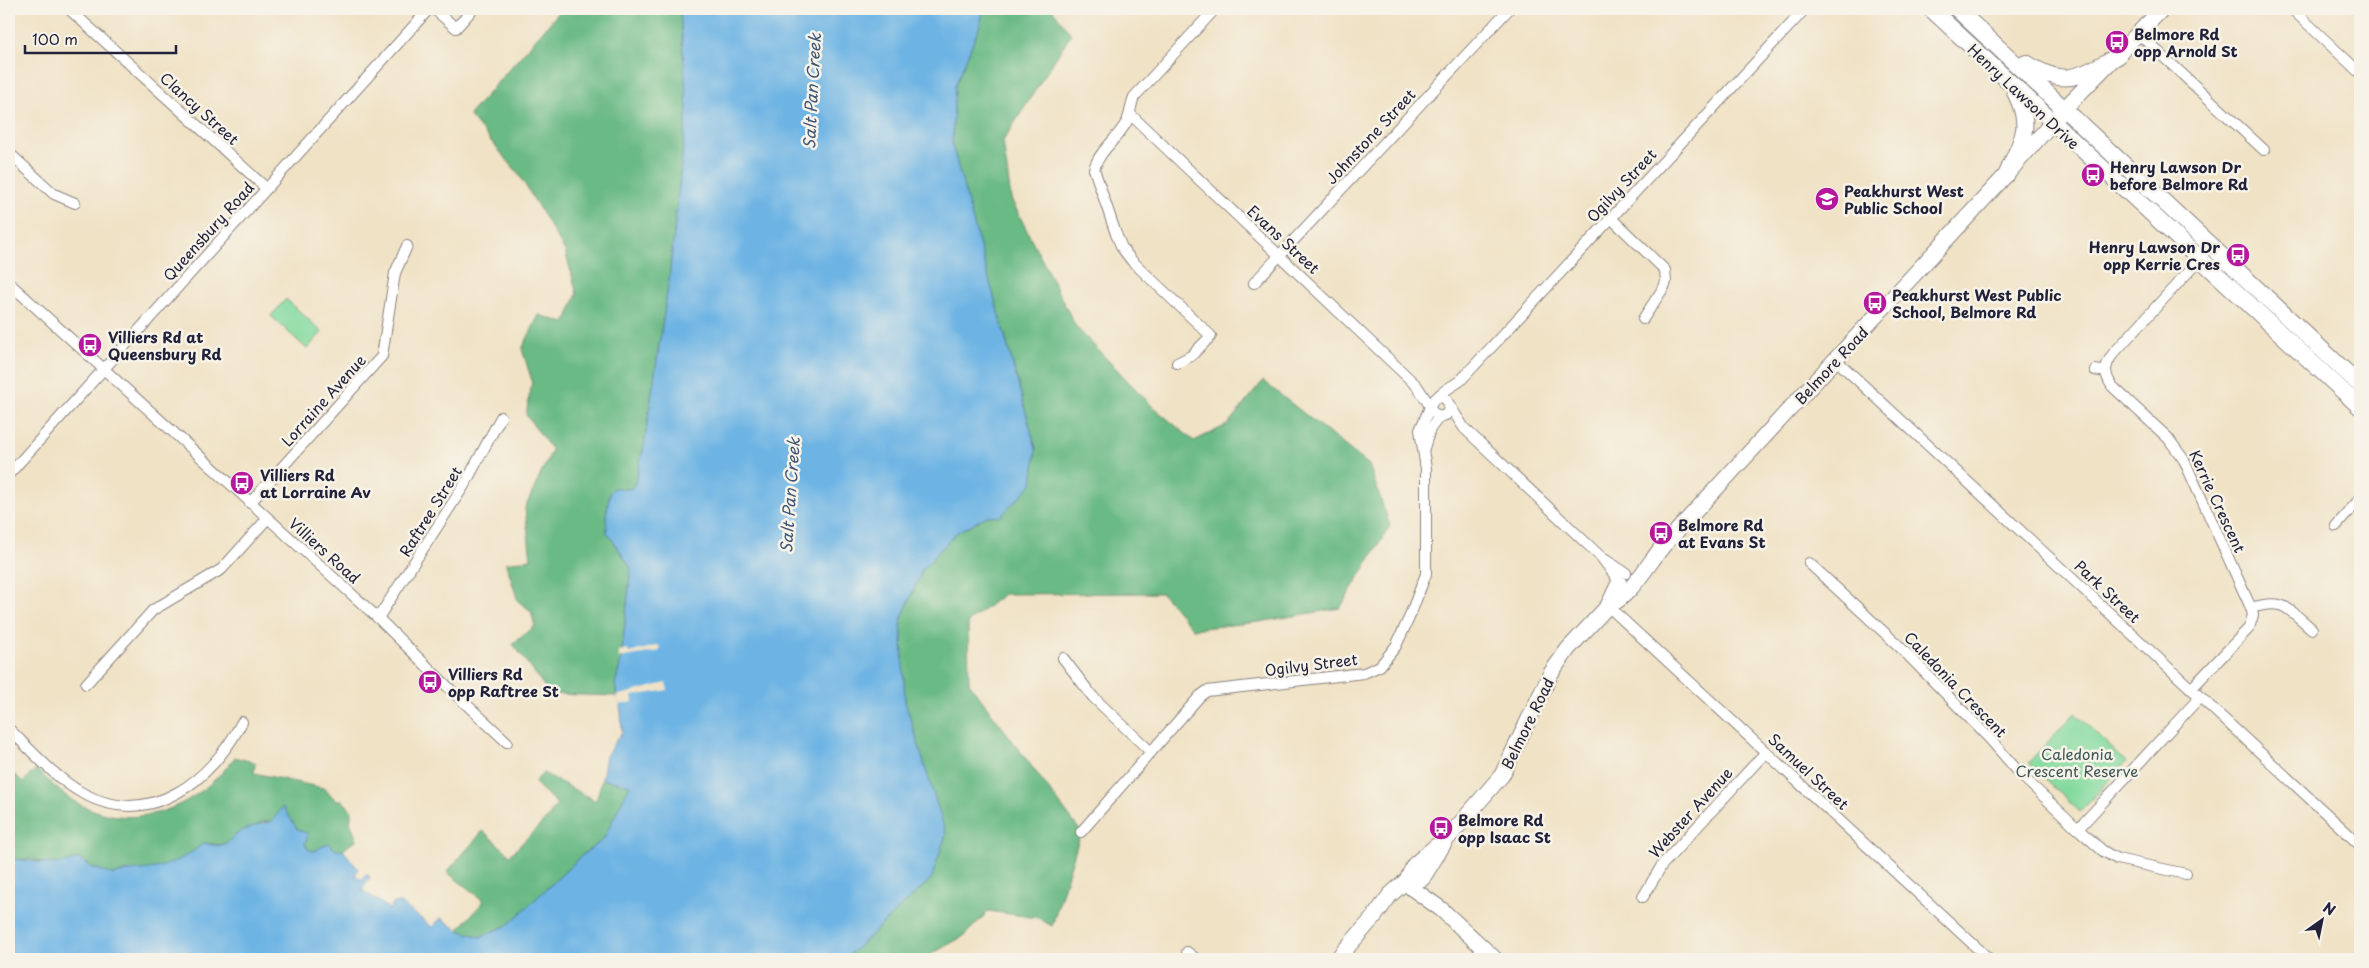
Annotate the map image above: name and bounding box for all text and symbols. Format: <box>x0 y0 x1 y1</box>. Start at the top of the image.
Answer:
scale bar <box>25 22 176 54</box>
place label: Belmore Rd opp Arnold St <box>2134 22 2238 62</box>
text: 100 m <box>32 27 78 50</box>
bus stop icon: Belmore Rd opp Arnold St <box>2104 29 2130 55</box>
water label: Salt Pan Creek <box>796 31 826 149</box>
street label: Henry Lawson Drive <box>1963 38 2085 154</box>
street label: Clancy Street <box>155 66 245 150</box>
street label: Johnstone Street <box>1320 83 1420 189</box>
street label: Ogilvy Street <box>1581 143 1661 227</box>
place label: Henry Lawson Dr before Belmore Rd <box>2110 155 2248 195</box>
bus stop icon: Henry Lawson Dr before Belmore Rd <box>2080 162 2106 188</box>
street label: Queensbury Road <box>157 176 259 286</box>
place label: Peakhurst West Public School <box>1844 179 1964 219</box>
school or university icon: Peakhurst West Public School <box>1814 186 1840 212</box>
street label: Evans Street <box>1243 199 1325 279</box>
place label: Henry Lawson Dr opp Kerrie Cres <box>2089 235 2220 275</box>
bus stop icon: Henry Lawson Dr opp Kerrie Cres <box>2225 242 2251 268</box>
place label: Peakhurst West Public School, Belmore Rd <box>1892 283 2062 323</box>
bus stop icon: Peakhurst West Public School, Belmore Rd <box>1862 290 1888 316</box>
street label: Belmore Road <box>1789 321 1873 409</box>
place label: Villiers Rd at Queensbury Rd <box>108 325 222 365</box>
bus stop icon: Villiers Rd at Queensbury Rd <box>77 332 103 358</box>
street label: Lorraine Avenue <box>275 349 371 451</box>
water label: Salt Pan Creek <box>773 435 805 554</box>
street label: Kerrie Crescent <box>2184 446 2252 556</box>
street label: Raftree Street <box>393 461 467 561</box>
place label: Villiers Rd at Lorraine Av <box>260 463 371 503</box>
bus stop icon: Villiers Rd at Lorraine Av <box>229 470 255 496</box>
street label: Villiers Road <box>284 512 366 589</box>
place label: Belmore Rd at Evans St <box>1678 513 1766 553</box>
bus stop icon: Belmore Rd at Evans St <box>1648 520 1674 546</box>
street label: Park Street <box>2070 554 2146 628</box>
street label: Caledonia Crescent <box>1899 626 2013 742</box>
street label: Ogilvy Street <box>1263 647 1359 681</box>
place label: Villiers Rd opp Raftree St <box>448 662 559 702</box>
bus stop icon: Villiers Rd opp Raftree St <box>417 669 443 695</box>
street label: Belmore Road <box>1495 673 1559 773</box>
street label: Samuel Street <box>1763 727 1855 815</box>
park label: Caledonia Crescent Reserve <box>2016 742 2138 782</box>
street label: Webster Avenue <box>1643 761 1737 863</box>
place label: Belmore Rd opp Isaac St <box>1458 808 1551 848</box>
bus stop icon: Belmore Rd opp Isaac St <box>1428 815 1454 841</box>
north arrow <box>2296 896 2346 946</box>
text: N <box>2319 897 2340 921</box>

